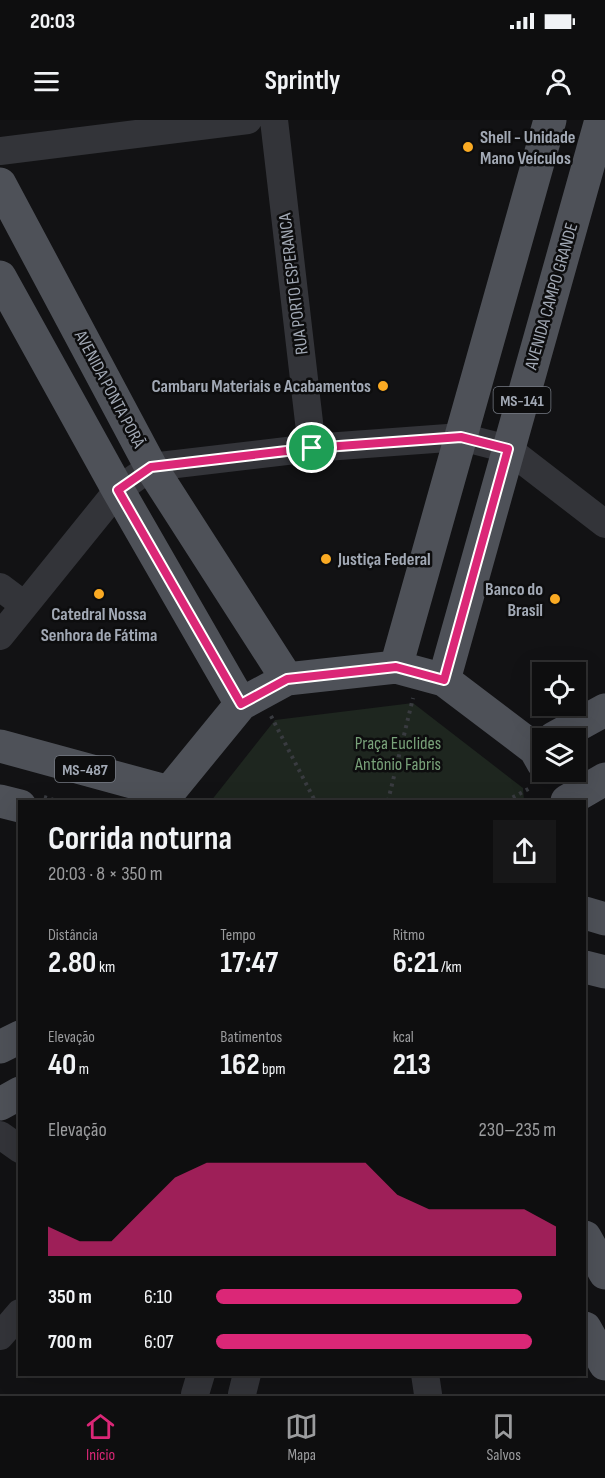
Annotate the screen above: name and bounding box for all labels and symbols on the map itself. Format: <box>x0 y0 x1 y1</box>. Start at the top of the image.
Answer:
place label: Shell - Unidade Mano Veículos <box>480 127 575 169</box>
marker: Shell - Unidade Mano Veículos <box>461 140 475 154</box>
street label: RUA PORTO ESPERANCA <box>274 212 313 356</box>
street label: AVENIDA CAMPO GRANDE <box>520 220 582 373</box>
street label: AVENIDA PONTA PORÃ <box>69 326 149 452</box>
place label: Cambaru Materiais e Acabamentos <box>152 376 371 397</box>
marker: Cambaru Materiais e Acabamentos <box>376 379 390 393</box>
road number: MS-141 <box>494 387 550 413</box>
pin <box>286 422 337 473</box>
place label: Justiça Federal <box>337 549 431 570</box>
marker: Justiça Federal <box>319 552 333 566</box>
place label: Banco do Brasil <box>485 579 543 621</box>
marker: Catedral Nossa Senhora de Fátima <box>92 587 106 601</box>
marker: Banco do Brasil <box>548 592 562 606</box>
place label: Catedral Nossa Senhora de Fátima <box>41 604 157 646</box>
park label: Praça Euclides Antônio Fabris <box>354 733 441 775</box>
road number: MS-487 <box>55 756 115 782</box>

